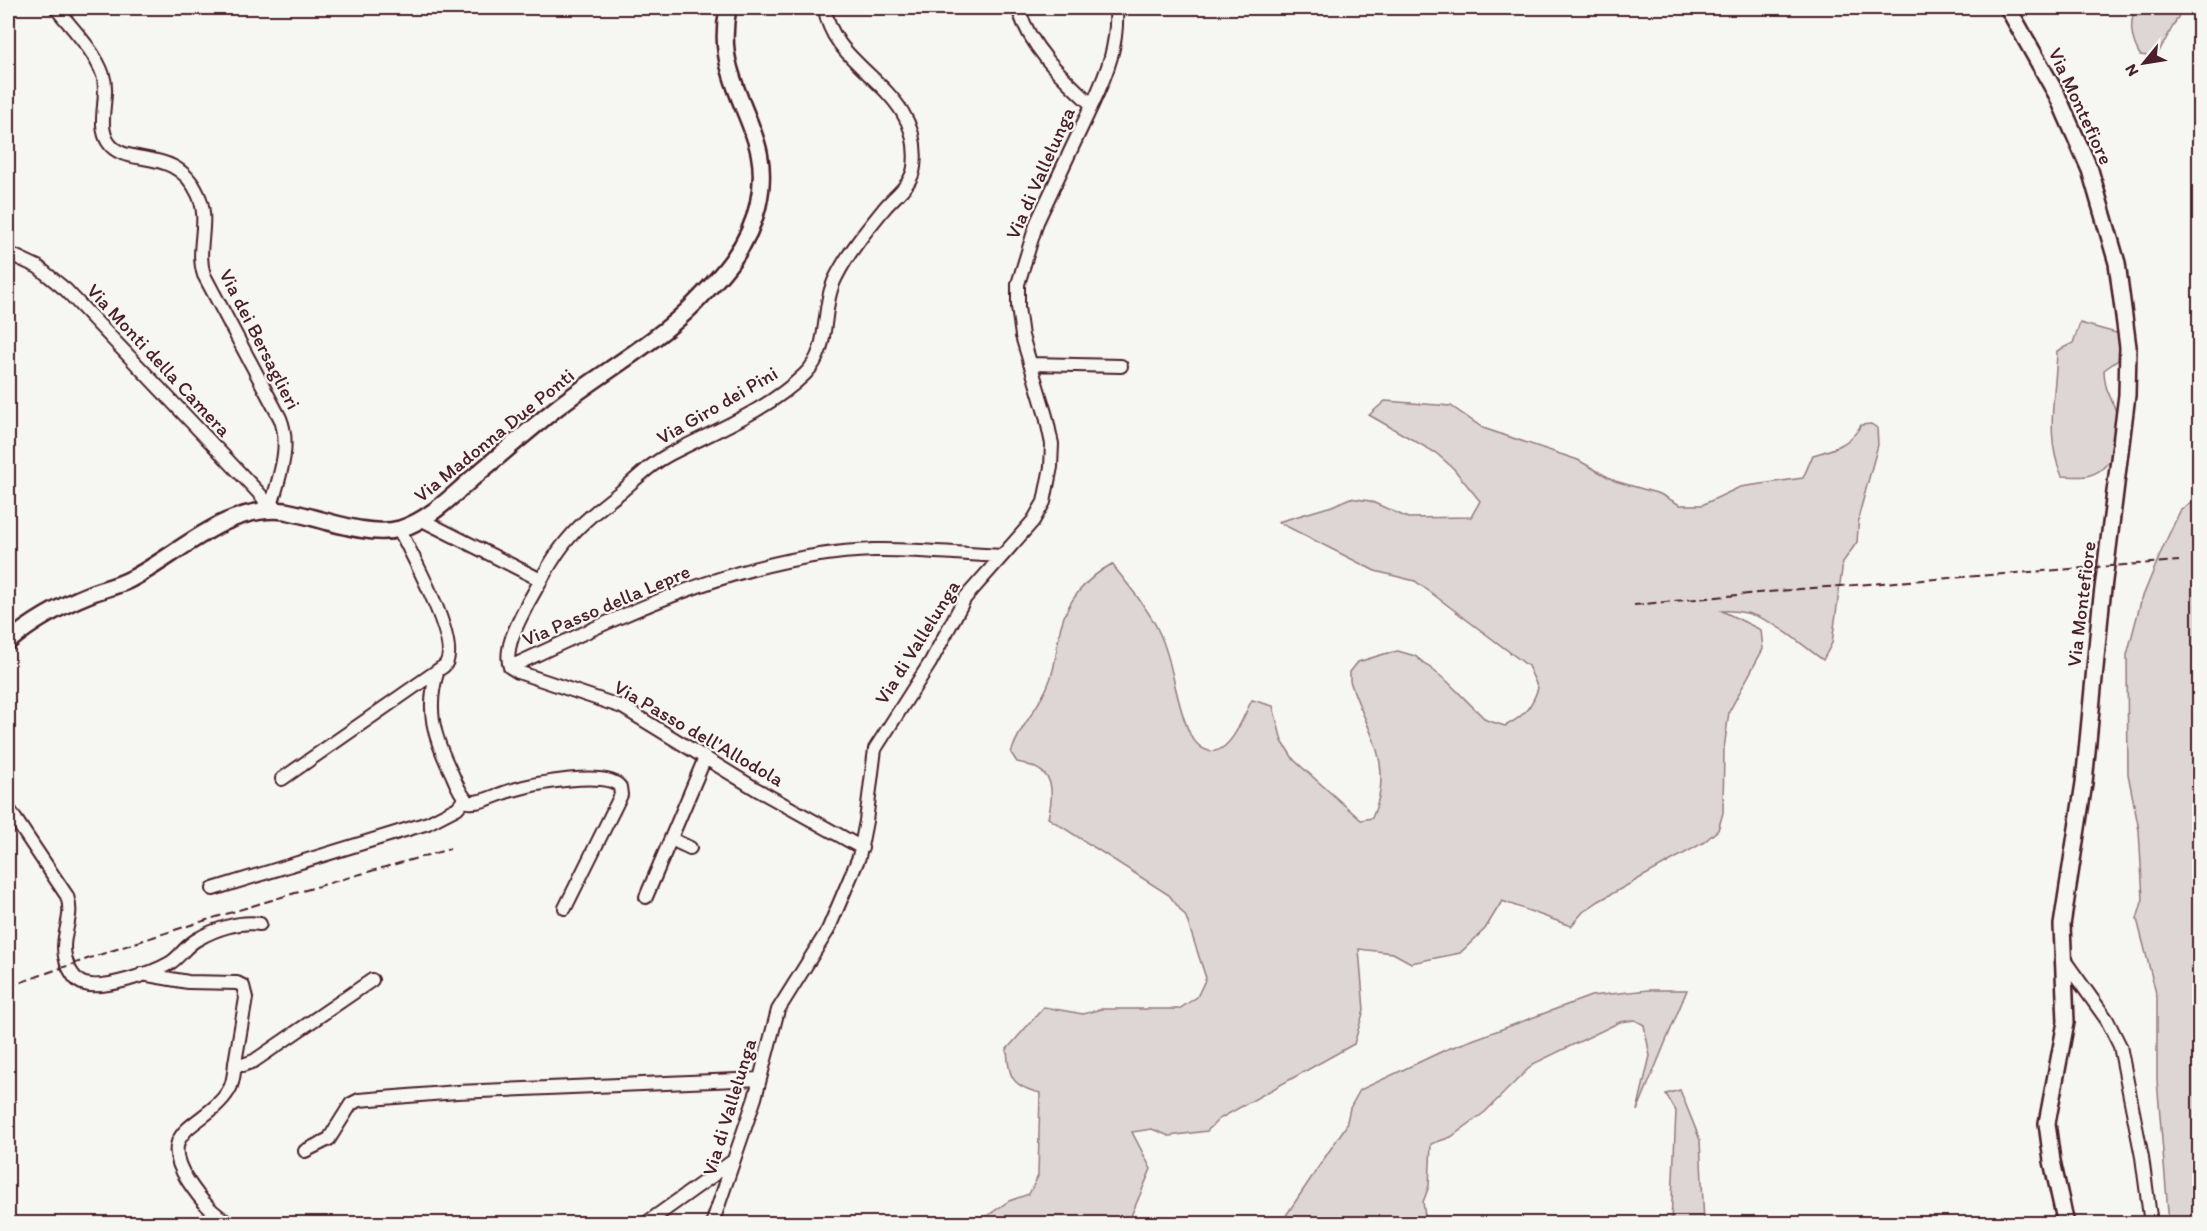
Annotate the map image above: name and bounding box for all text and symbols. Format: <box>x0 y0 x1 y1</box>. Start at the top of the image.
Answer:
north arrow <box>2114 33 2174 93</box>
street label: Via Montefiore <box>2043 44 2119 168</box>
text: N <box>2121 61 2142 80</box>
street label: Via di Vallelunga <box>1000 103 1080 243</box>
street label: Via dei Bersaglieri <box>214 265 306 413</box>
street label: Via Monti della Camera <box>82 279 237 442</box>
street label: Via Giro dei Pini <box>652 361 782 449</box>
street label: Via Madonna Due Ponti <box>409 363 579 507</box>
street label: Via Montefiore <box>2061 540 2101 668</box>
street label: Via Passo della Lepre <box>519 559 693 651</box>
street label: Via di Vallelunga <box>869 575 965 709</box>
street label: Via Passo dell'Allodola <box>610 675 789 792</box>
street label: Via di Vallelunga <box>697 1035 761 1178</box>

